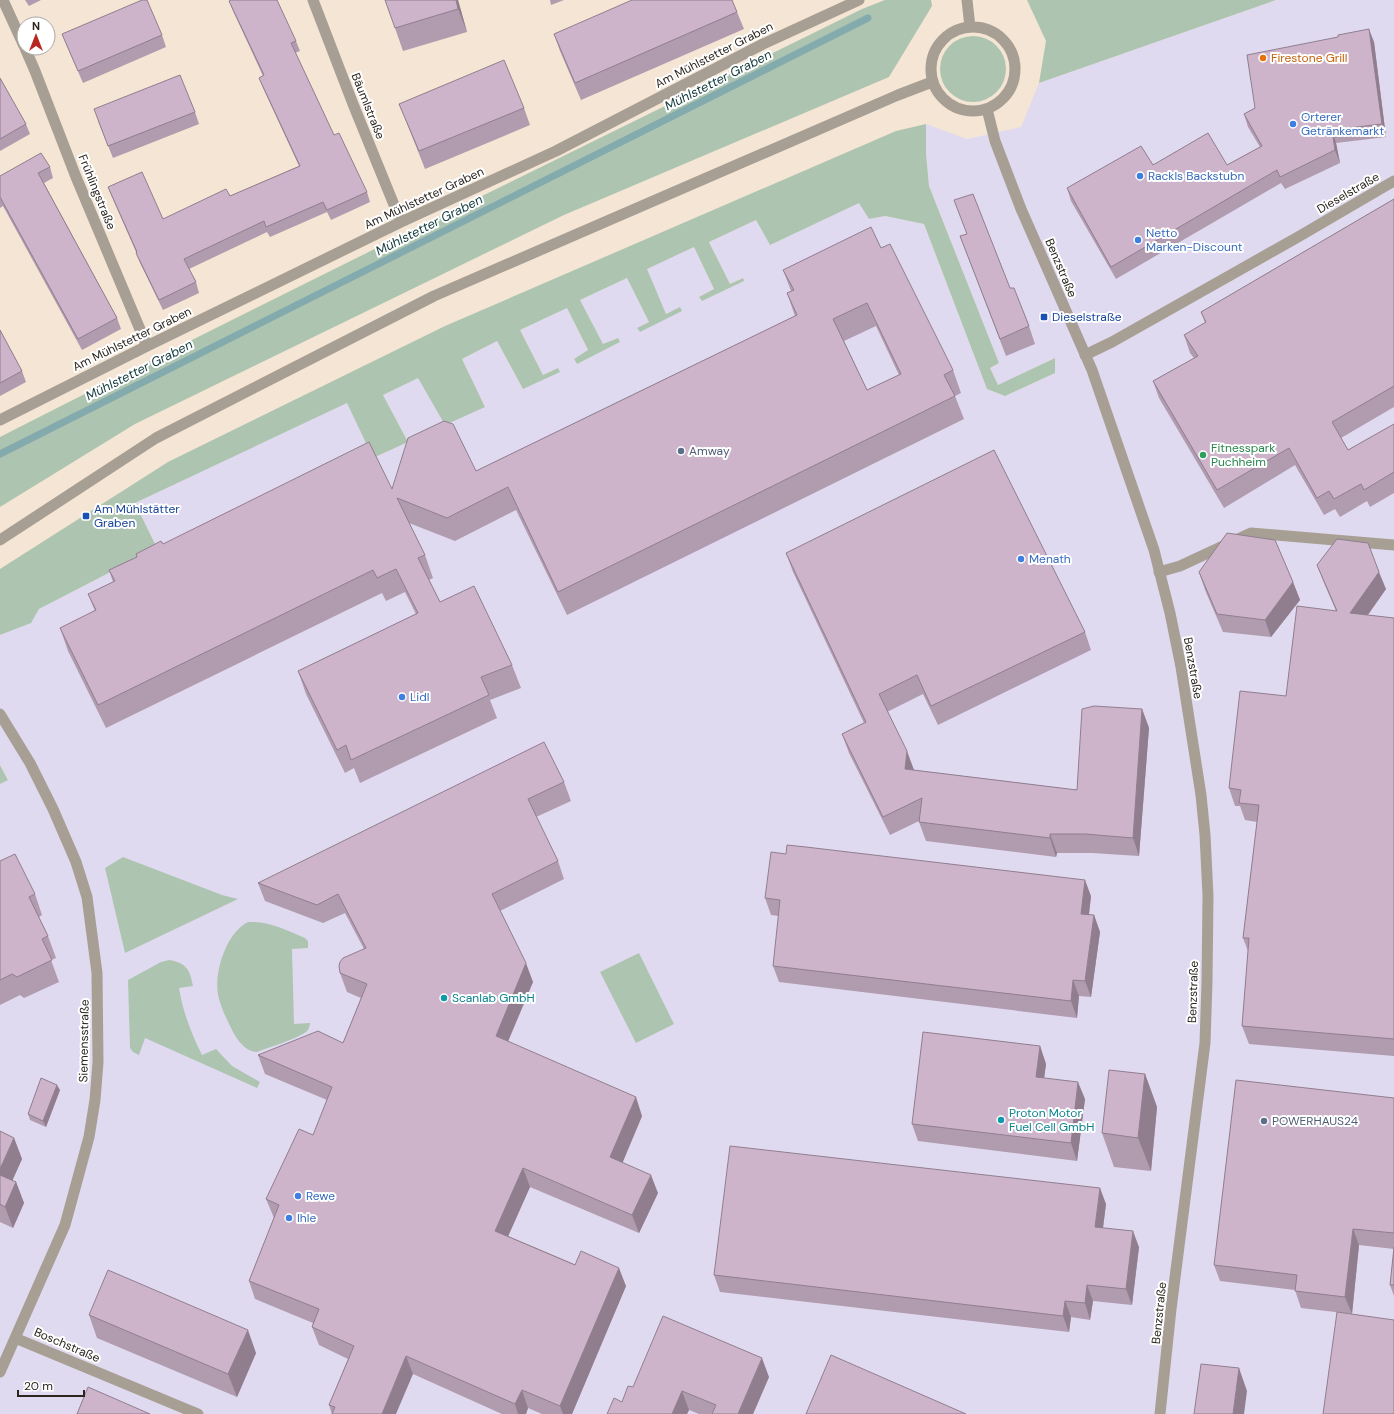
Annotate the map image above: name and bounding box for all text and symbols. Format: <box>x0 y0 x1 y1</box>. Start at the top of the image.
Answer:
north arrow <box>16 16 56 56</box>
text: N <box>32 19 40 33</box>
street label: Am Mühlstetter Graben <box>653 19 775 91</box>
water label: Mühlstetter Graben <box>662 46 774 114</box>
place label: Firestone Grill <box>1271 50 1347 66</box>
marker: Firestone Grill <box>1258 53 1268 63</box>
street label: Bäumlstraße <box>347 71 389 142</box>
place label: Orterer Getränkemarkt <box>1301 109 1384 139</box>
marker: Orterer Getränkemarkt <box>1288 119 1298 129</box>
street label: Frühlingstraße <box>75 152 119 232</box>
street label: Am Mühlstetter Graben <box>362 164 486 232</box>
place label: Rackls Backstubn <box>1148 168 1244 184</box>
street label: Dieselstraße <box>1314 169 1382 217</box>
marker: Rackls Backstubn <box>1135 171 1145 181</box>
water label: Mühlstetter Graben <box>373 191 485 259</box>
place label: Netto Marken-Discount <box>1146 225 1243 255</box>
marker: Netto Marken-Discount <box>1133 235 1143 245</box>
street label: Benzstraße <box>1041 236 1081 300</box>
street label: Am Mühlstetter Graben <box>70 304 194 374</box>
place label: Dieselstraße <box>1052 309 1122 325</box>
marker: Dieselstraße <box>1039 312 1049 322</box>
water label: Mühlstetter Graben <box>83 336 195 404</box>
place label: Fitnesspark Puchheim <box>1211 440 1275 470</box>
place label: Amway <box>689 443 730 459</box>
marker: Amway <box>676 446 686 456</box>
marker: Fitnesspark Puchheim <box>1198 450 1208 460</box>
place label: Am Mühlstätter Graben <box>94 501 180 531</box>
marker: Am Mühlstätter Graben <box>81 511 91 521</box>
place label: Menath <box>1029 551 1071 567</box>
marker: Menath <box>1016 554 1026 564</box>
street label: Benzstraße <box>1180 636 1206 700</box>
place label: Lidl <box>410 689 429 705</box>
marker: Lidl <box>397 692 407 702</box>
street label: Benzstraße <box>1184 960 1202 1023</box>
place label: Scanlab GmbH <box>452 990 535 1006</box>
marker: Scanlab GmbH <box>439 993 449 1003</box>
street label: Siemensstraße <box>75 999 93 1083</box>
place label: Proton Motor Fuel Cell GmbH <box>1009 1105 1094 1135</box>
place label: POWERHAUS24 <box>1272 1113 1358 1129</box>
marker: Proton Motor Fuel Cell GmbH <box>996 1115 1006 1125</box>
marker: POWERHAUS24 <box>1259 1116 1269 1126</box>
place label: Rewe <box>306 1188 335 1204</box>
marker: Rewe <box>293 1191 303 1201</box>
place label: Ihle <box>297 1210 316 1226</box>
marker: Ihle <box>284 1213 294 1223</box>
street label: Benzstraße <box>1148 1281 1170 1345</box>
street label: Boschstraße <box>32 1324 103 1366</box>
scale bar <box>18 1372 84 1398</box>
text: 20 m <box>24 1378 53 1394</box>

